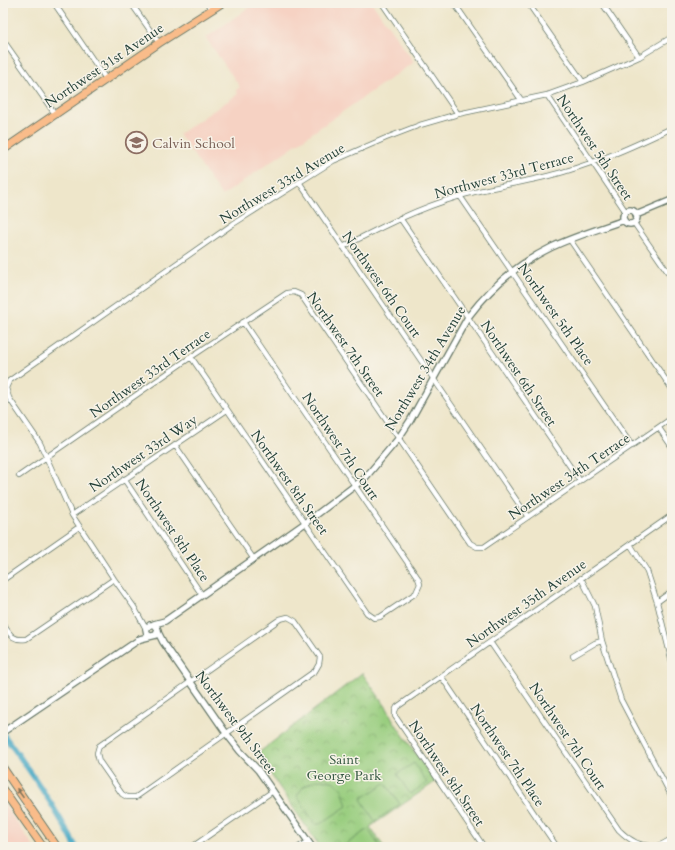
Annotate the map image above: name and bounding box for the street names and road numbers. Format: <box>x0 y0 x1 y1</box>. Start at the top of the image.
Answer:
street label: Northwest 31st Avenue <box>41 18 168 112</box>
street label: Northwest 5th Street <box>552 91 637 204</box>
street label: Northwest 33rd Avenue <box>216 138 349 228</box>
street label: Northwest 33rd Terrace <box>432 148 576 203</box>
street label: Northwest 6th Court <box>338 227 426 342</box>
street label: Northwest 5th Place <box>513 259 598 369</box>
street label: Northwest 7th Street <box>302 288 389 401</box>
street label: Northwest 34th Avenue <box>381 302 470 434</box>
street label: Northwest 6th Street <box>476 317 561 430</box>
street label: Northwest 33rd Terrace <box>86 324 214 422</box>
street label: Northwest 7th Court <box>298 389 384 504</box>
street label: Northwest 33rd Way <box>85 410 202 497</box>
street label: Northwest 8th Street <box>246 426 333 539</box>
street label: Northwest 34th Terrace <box>505 429 634 524</box>
street label: Northwest 8th Place <box>131 475 214 586</box>
street label: Northwest 35th Avenue <box>462 555 590 652</box>
street label: Northwest 9th Street <box>191 667 281 778</box>
street label: Northwest 7th Court <box>525 679 611 794</box>
street label: Northwest 7th Place <box>466 700 549 811</box>
street label: Northwest 8th Street <box>404 717 489 830</box>

